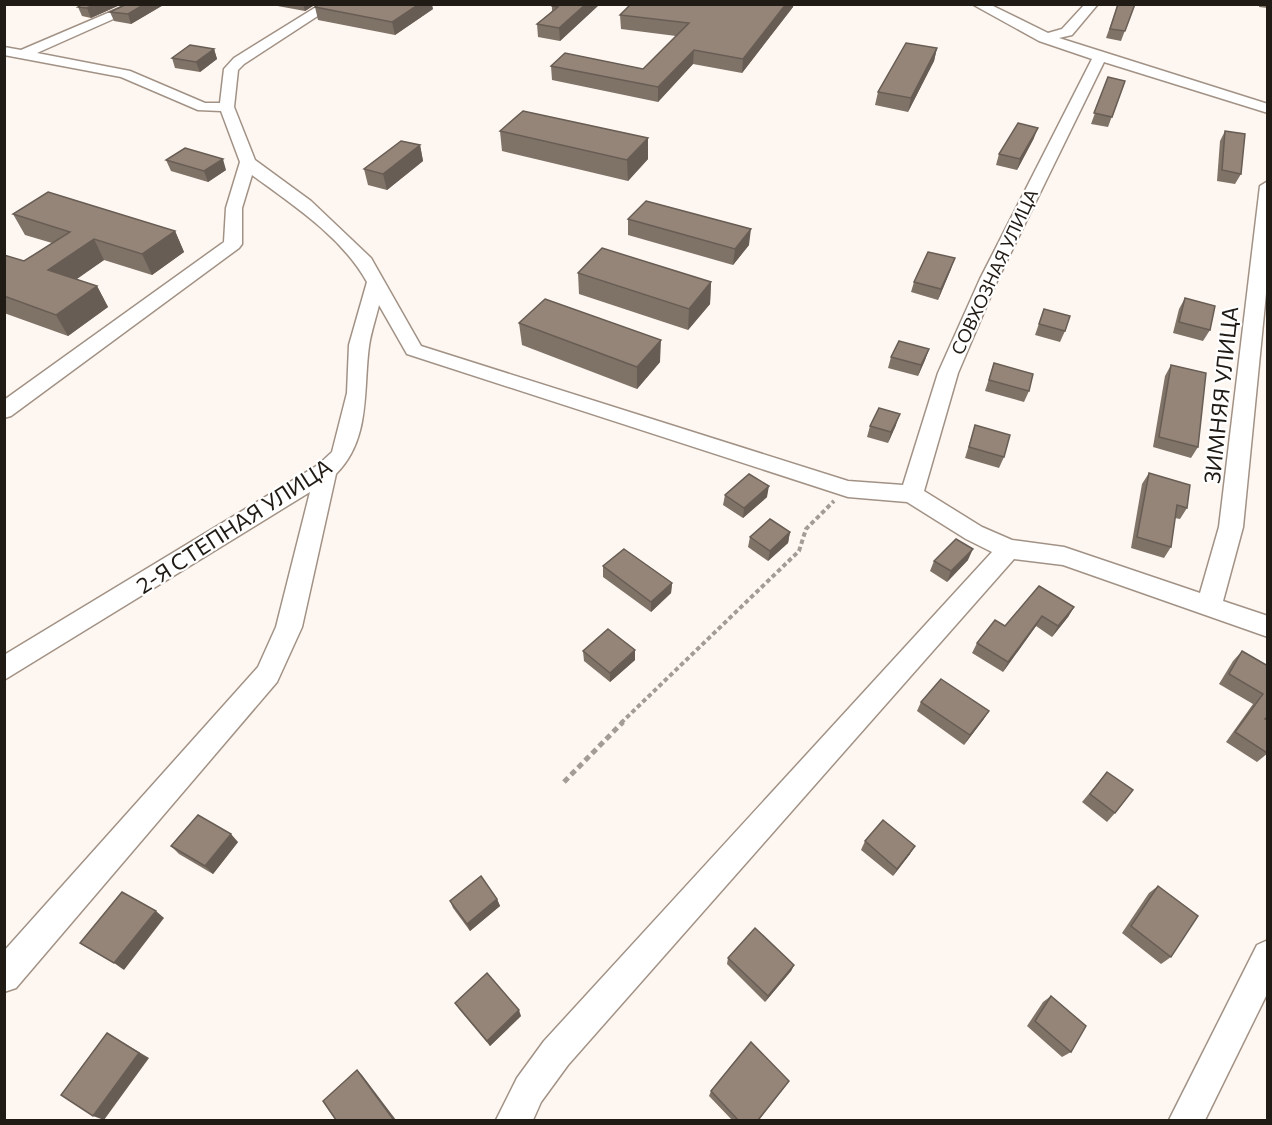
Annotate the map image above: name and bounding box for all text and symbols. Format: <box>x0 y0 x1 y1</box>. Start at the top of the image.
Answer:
street label: СОВХОЗНАЯ УЛИЦА <box>946 185 1042 358</box>
street label: ЗИМНЯЯ УЛИЦА <box>1198 305 1243 485</box>
street label: 2-Я СТЕПНАЯ УЛИЦА <box>131 452 337 599</box>

